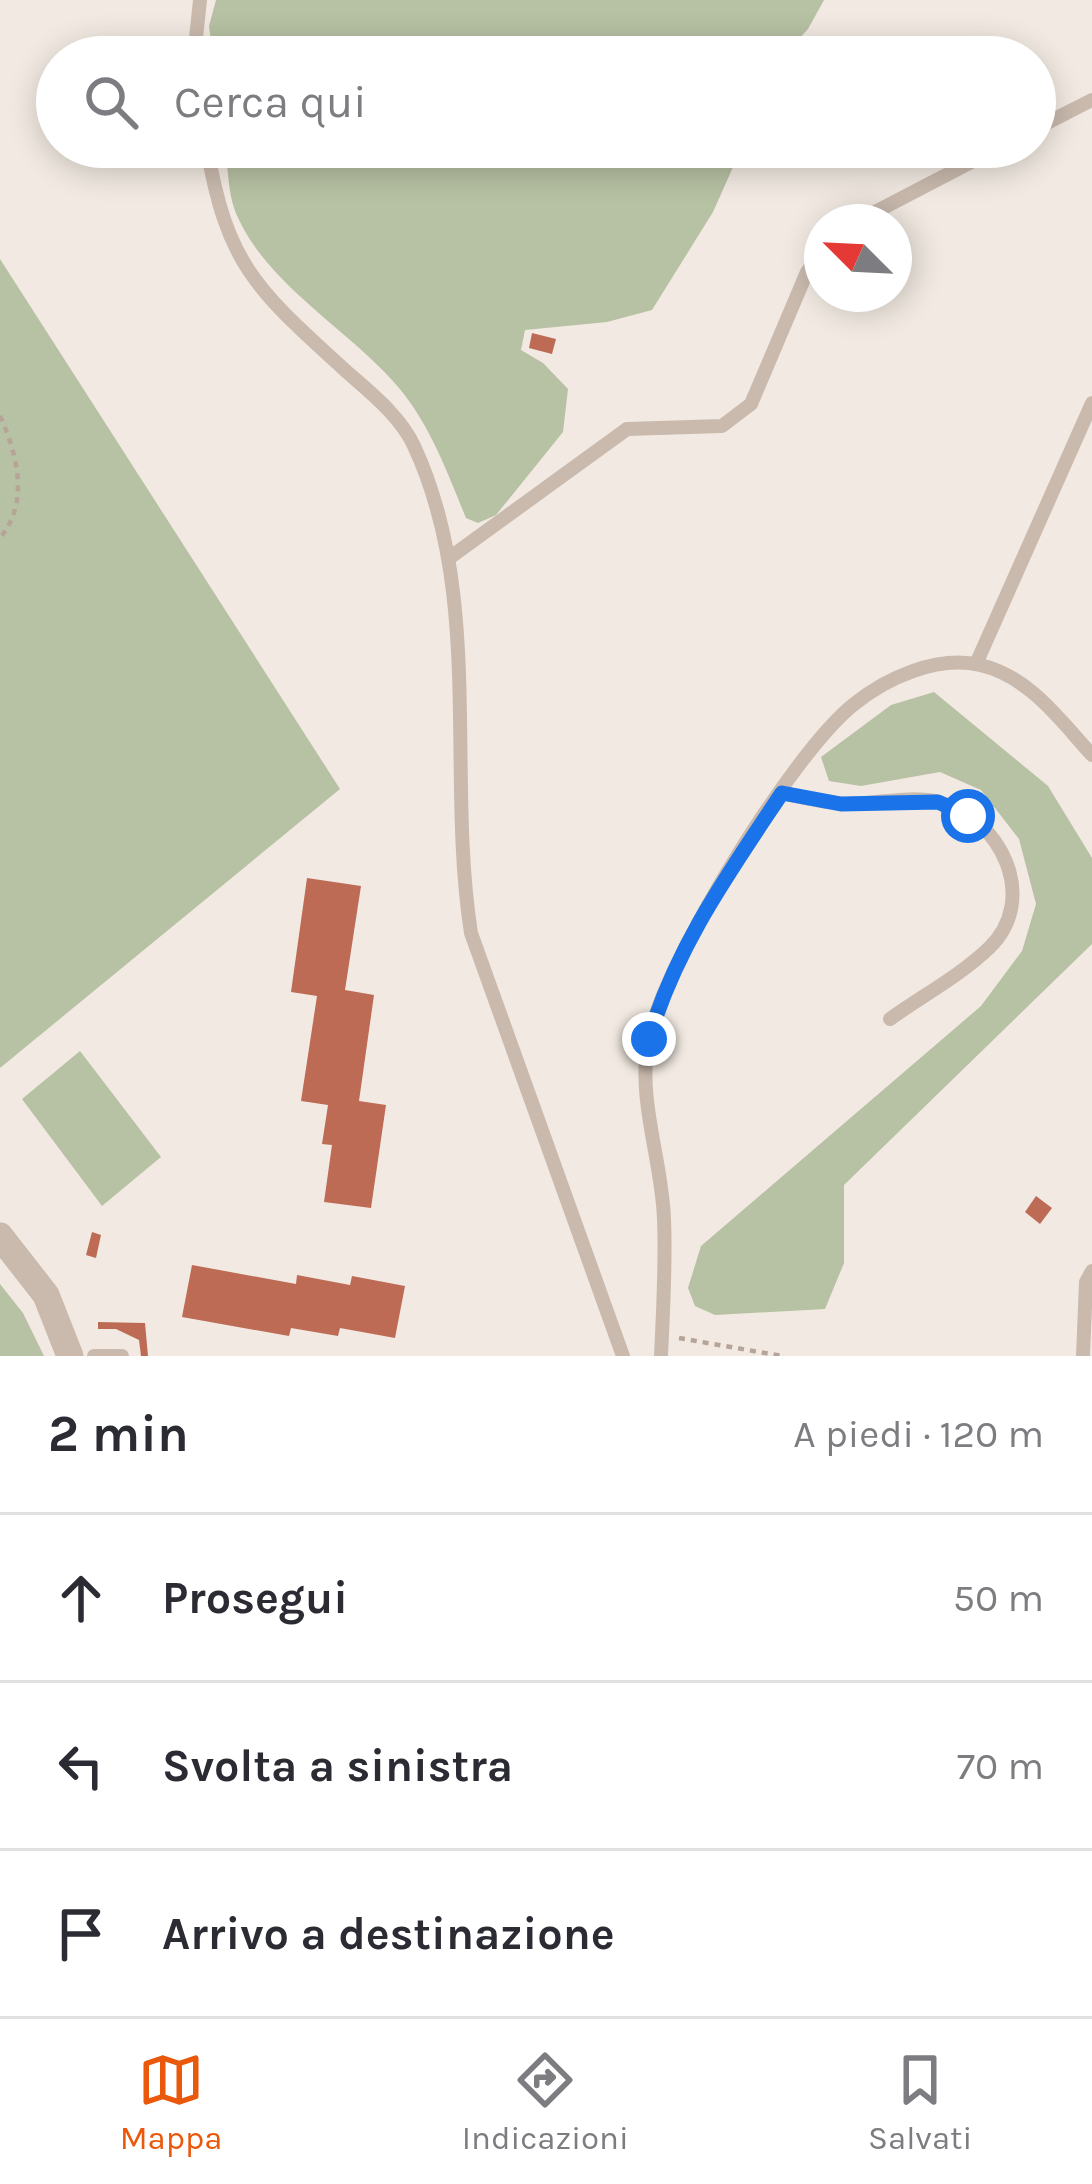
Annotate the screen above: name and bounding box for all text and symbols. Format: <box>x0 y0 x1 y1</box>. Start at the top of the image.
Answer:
search box <box>36 36 1056 168</box>
icon: search <box>78 69 144 135</box>
text: Cerca qui <box>174 76 367 128</box>
north arrow <box>804 204 912 312</box>
route start <box>941 789 995 843</box>
route end <box>622 1012 676 1066</box>
text: 2 min <box>48 1404 189 1464</box>
text: A piedi · 120 m <box>793 1411 1044 1457</box>
icon: ahead <box>48 1565 114 1631</box>
text: Prosegui <box>162 1572 348 1624</box>
text: 50 m <box>953 1575 1044 1621</box>
icon: left <box>48 1733 114 1799</box>
text: Svolta a sinistra <box>162 1740 513 1792</box>
text: 70 m <box>957 1743 1044 1789</box>
icon: arrive <box>48 1901 114 1967</box>
text: Arrivo a destinazione <box>162 1908 615 1960</box>
tab: Mappa <box>120 2047 223 2157</box>
tab: Indicazioni <box>462 2047 629 2157</box>
tab: Salvati <box>868 2047 972 2157</box>

